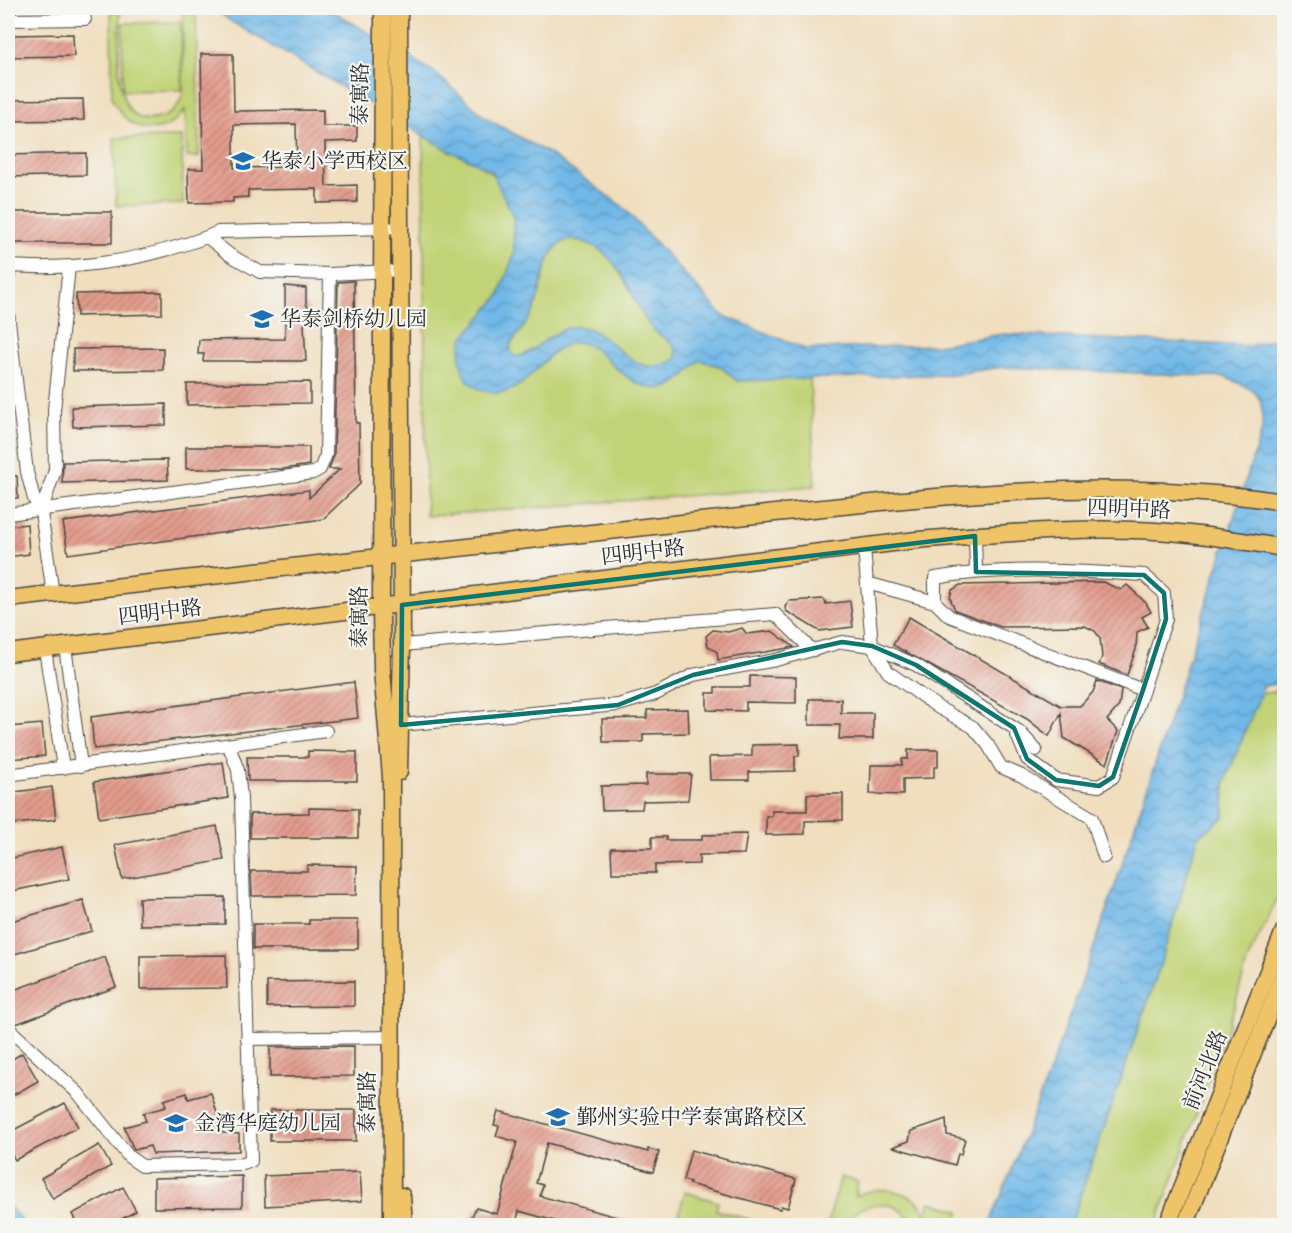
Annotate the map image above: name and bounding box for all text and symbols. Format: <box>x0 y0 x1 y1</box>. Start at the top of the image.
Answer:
street label: 泰寓路 <box>347 62 373 126</box>
school or university icon: 华泰小学西校区 <box>230 148 256 174</box>
place label: 华泰小学西校区 <box>261 149 408 173</box>
school or university icon: 华泰剑桥幼儿园 <box>249 306 275 332</box>
place label: 华泰剑桥幼儿园 <box>280 307 427 331</box>
street label: 四明中路 <box>1087 496 1171 522</box>
street label: 四明中路 <box>600 535 686 569</box>
street label: 泰寓路 <box>347 586 371 649</box>
street label: 四明中路 <box>117 595 203 629</box>
street label: 前河北路 <box>1178 1027 1232 1113</box>
street label: 泰寓路 <box>355 1071 379 1134</box>
school or university icon: 鄞州实验中学泰寓路校区 <box>545 1104 571 1130</box>
place label: 鄞州实验中学泰寓路校区 <box>576 1105 807 1129</box>
school or university icon: 金湾华庭幼儿园 <box>163 1110 189 1136</box>
place label: 金湾华庭幼儿园 <box>194 1111 341 1135</box>

